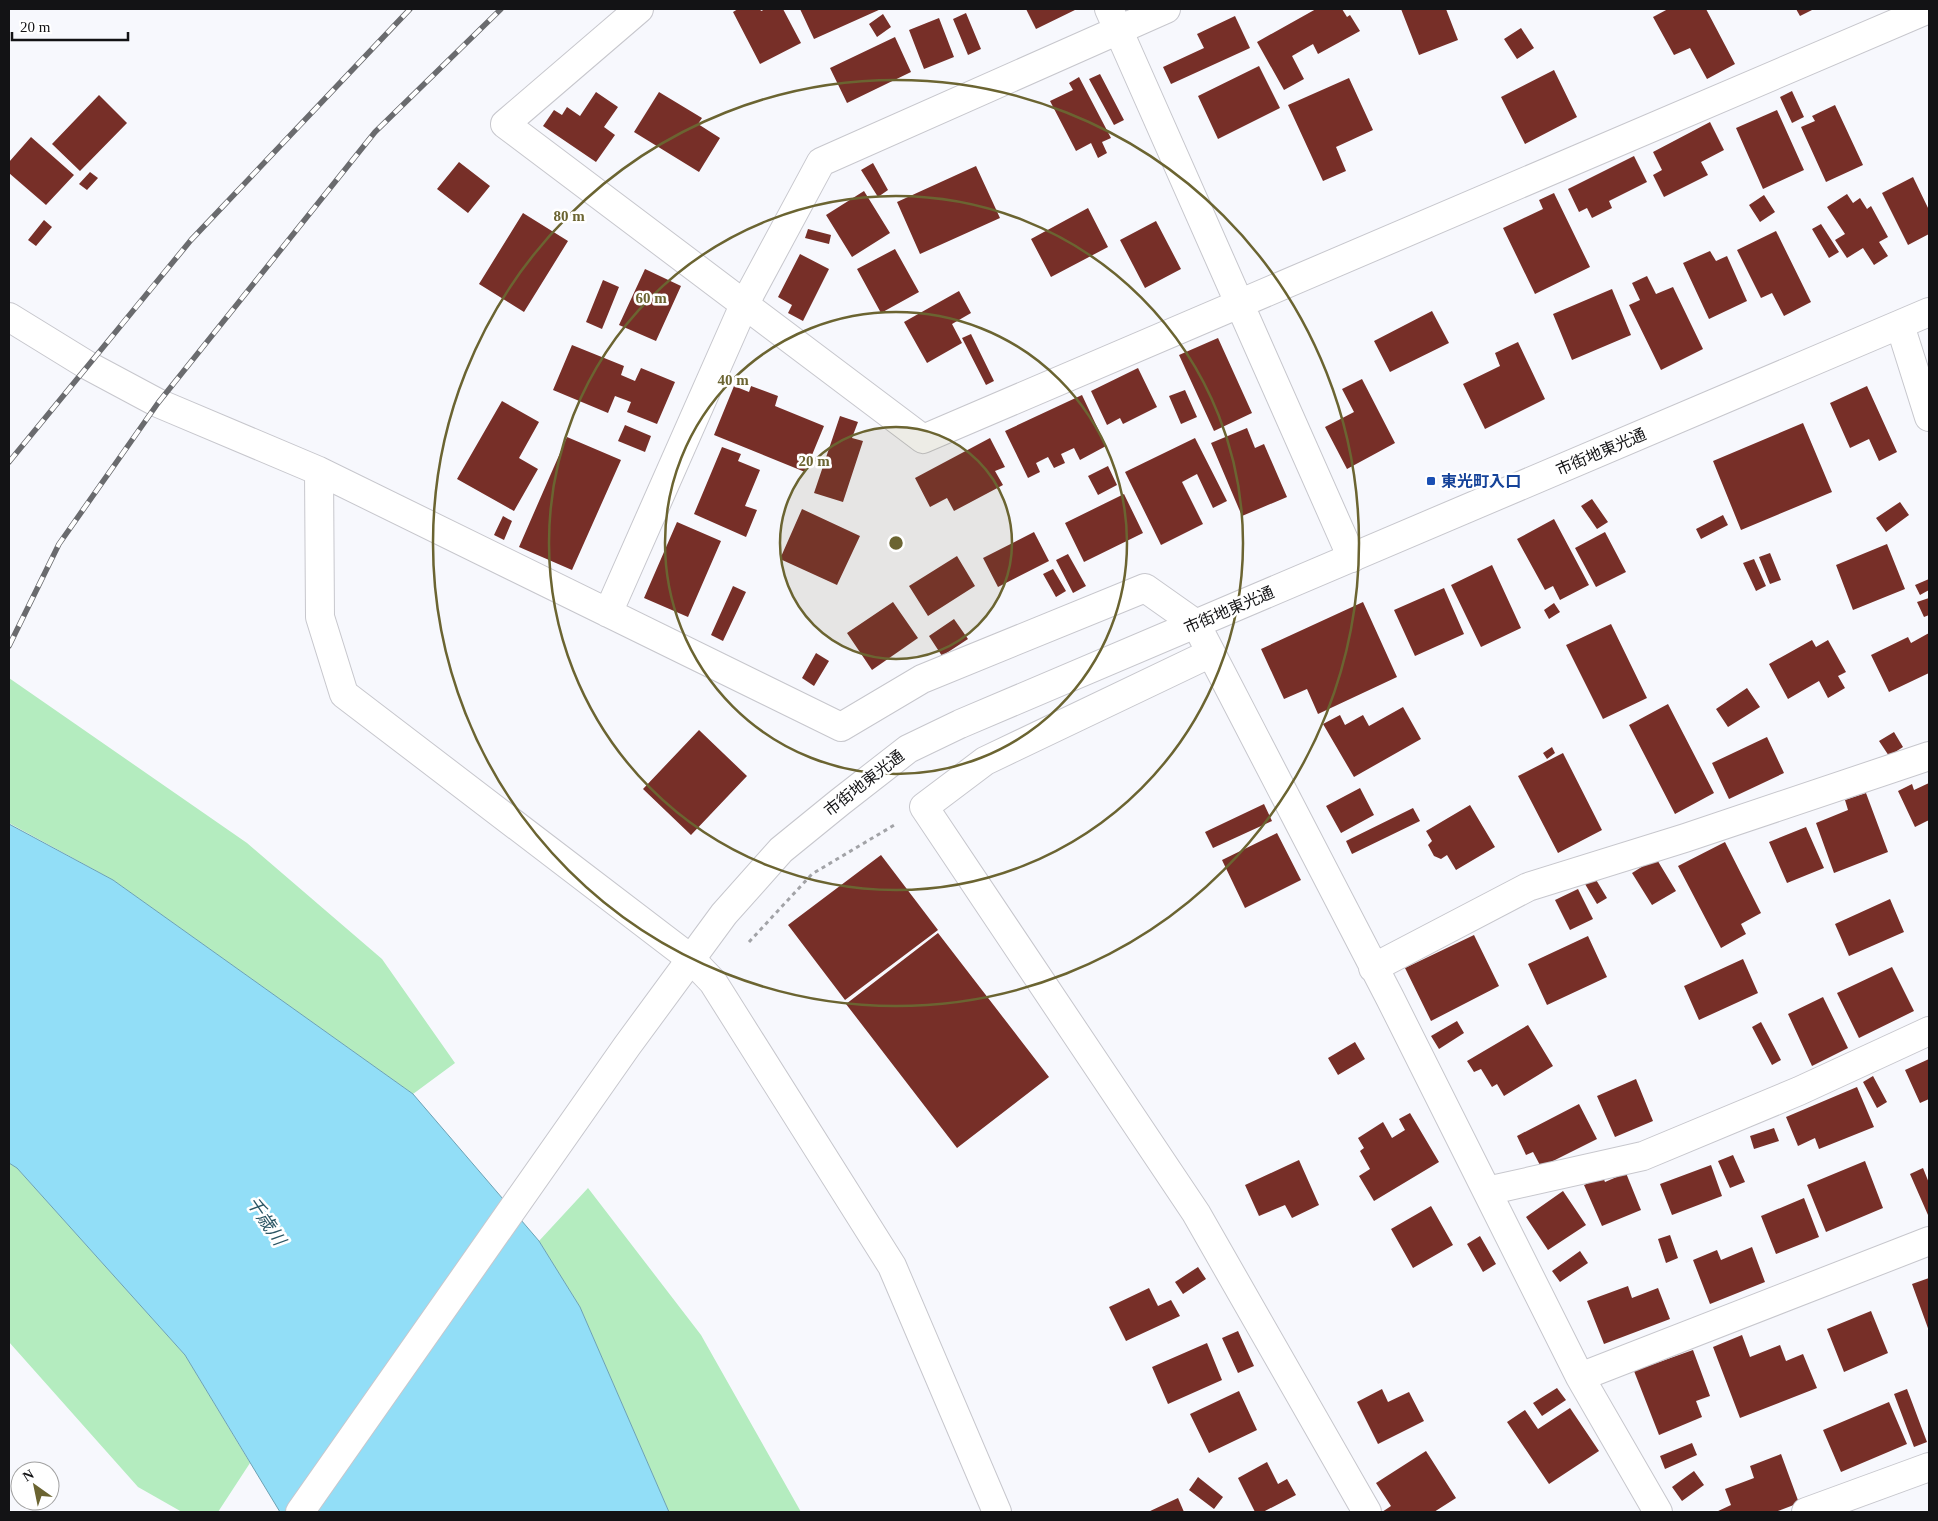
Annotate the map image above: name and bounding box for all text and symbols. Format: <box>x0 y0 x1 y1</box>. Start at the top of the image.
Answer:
scale bar <box>12 10 129 42</box>
text: 20 m <box>20 19 51 35</box>
text: 80 m <box>553 208 585 224</box>
text: 60 m <box>635 290 667 306</box>
text: 40 m <box>717 372 749 388</box>
street label: 市街地東光通 <box>1553 425 1649 479</box>
text: 20 m <box>798 453 830 469</box>
place label: 東光町入口 <box>1441 473 1521 490</box>
marker: 東光町入口 <box>1425 475 1437 487</box>
centre of rings <box>887 534 905 552</box>
street label: 市街地東光通 <box>1181 583 1277 637</box>
street label: 市街地東光通 <box>821 747 907 819</box>
water label: 千歳川 <box>243 1193 291 1251</box>
north arrow <box>10 1461 60 1511</box>
text: N <box>20 1466 37 1485</box>

